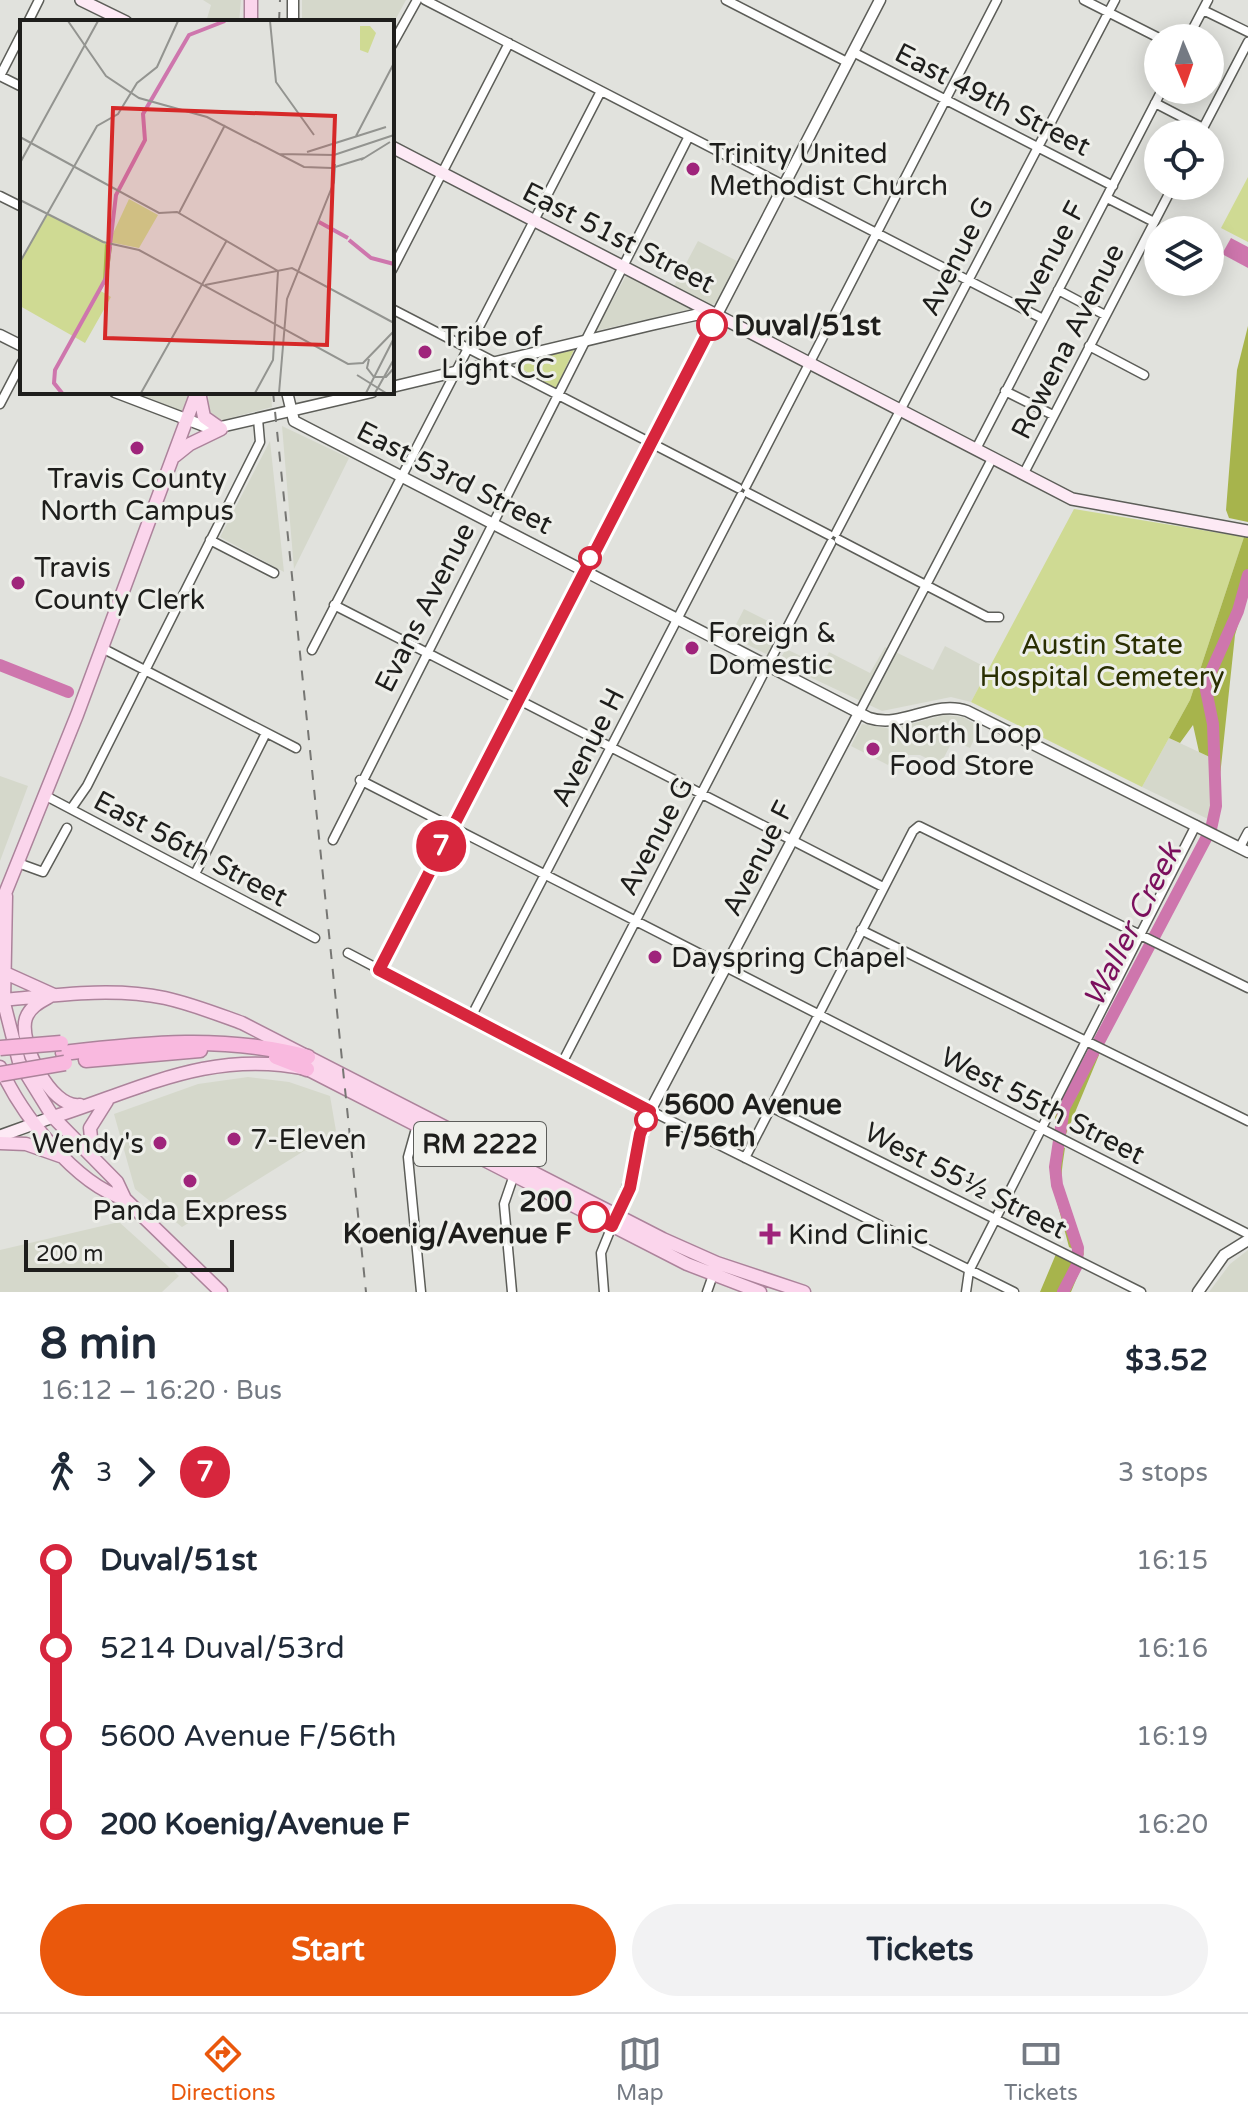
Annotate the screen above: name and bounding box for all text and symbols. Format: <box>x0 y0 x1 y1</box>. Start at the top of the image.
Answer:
inset map <box>20 20 394 394</box>
north arrow <box>1144 24 1224 104</box>
map controls <box>1144 24 1224 296</box>
street label: East 49th Street <box>889 36 1096 164</box>
button: locate <box>1144 120 1224 200</box>
place label: Trinity United Methodist Church <box>709 137 948 203</box>
marker: Trinity United Methodist Church <box>684 160 702 178</box>
street label: East 51st Street <box>517 175 721 301</box>
street label: Avenue G <box>913 191 1001 322</box>
street label: Avenue F <box>1005 196 1093 321</box>
button: layers <box>1144 216 1224 296</box>
street label: Rowena Avenue <box>1004 238 1132 445</box>
place label: Duval/51st <box>734 309 881 343</box>
marker: Duval/51st <box>697 310 727 340</box>
place label: Tribe of Light CC <box>441 320 555 386</box>
marker: Tribe of Light CC <box>416 343 434 361</box>
street label: East 53rd Street <box>351 414 558 542</box>
marker: Travis County North Campus <box>128 439 146 457</box>
place label: Travis County North Campus <box>40 462 234 528</box>
street label: Evans Avenue <box>368 517 482 698</box>
unlabelled marker <box>579 547 601 569</box>
place label: Travis County Clerk <box>34 551 205 617</box>
marker: Travis County Clerk <box>9 574 27 592</box>
place label: Foreign & Domestic <box>708 616 837 682</box>
park label: Austin State Hospital Cemetery <box>979 628 1225 694</box>
marker: Foreign & Domestic <box>683 639 701 657</box>
street label: Avenue H <box>544 682 632 812</box>
place label: North Loop Food Store <box>889 717 1042 783</box>
marker: North Loop Food Store <box>864 740 882 758</box>
street label: Avenue G <box>611 772 701 901</box>
street label: East 56th Street <box>88 783 294 914</box>
street label: Avenue F <box>714 795 801 922</box>
line badge: 7 <box>415 820 467 872</box>
text: 7 <box>432 829 450 863</box>
water label: Waller Creek <box>1075 835 1191 1013</box>
place label: Dayspring Chapel <box>671 941 906 975</box>
marker: Dayspring Chapel <box>646 948 664 966</box>
street label: West 55th Street <box>935 1040 1151 1172</box>
place label: 5600 Avenue F/56th <box>664 1088 842 1154</box>
marker: 5600 Avenue F/56th <box>635 1109 657 1131</box>
street label: West 55½ Street <box>859 1115 1073 1247</box>
road number: RM 2222 <box>414 1122 546 1166</box>
place label: 7-Eleven <box>250 1123 367 1157</box>
place label: Wendy's <box>32 1127 144 1161</box>
marker: 7-Eleven <box>225 1130 243 1148</box>
marker: Wendy's <box>151 1134 169 1152</box>
marker: Panda Express <box>181 1172 199 1190</box>
place label: 200 Koenig/Avenue F <box>343 1185 572 1251</box>
place label: Panda Express <box>92 1194 288 1228</box>
marker: 200 Koenig/Avenue F <box>579 1202 609 1232</box>
place label: Kind Clinic <box>788 1218 928 1252</box>
marker: Kind Clinic <box>759 1223 781 1245</box>
scale bar <box>24 1236 234 1272</box>
text: 200 m <box>36 1241 103 1267</box>
text: 8 min <box>40 1318 157 1371</box>
text: $3.52 <box>1125 1342 1208 1379</box>
text: 16:12 – 16:20 · Bus <box>40 1375 282 1406</box>
icon: walk <box>40 1450 84 1494</box>
icon: forward <box>124 1450 168 1494</box>
text: 7 <box>196 1455 214 1489</box>
text: 3 <box>96 1457 112 1488</box>
text: 3 stops <box>1118 1457 1208 1488</box>
text: Duval/51st <box>100 1542 257 1579</box>
text: 16:15 <box>1136 1545 1208 1576</box>
text: 5214 Duval/53rd <box>100 1630 345 1667</box>
text: 16:16 <box>1136 1633 1208 1664</box>
text: 5600 Avenue F/56th <box>100 1718 397 1755</box>
text: 16:19 <box>1136 1721 1208 1752</box>
text: 200 Koenig/Avenue F <box>100 1806 410 1843</box>
text: 16:20 <box>1136 1809 1208 1840</box>
button: Start <box>40 1904 616 1996</box>
button: Tickets <box>632 1904 1208 1996</box>
tab: Directions <box>170 2032 276 2106</box>
tab: Map <box>616 2032 664 2106</box>
tab: Tickets <box>1004 2032 1078 2106</box>

